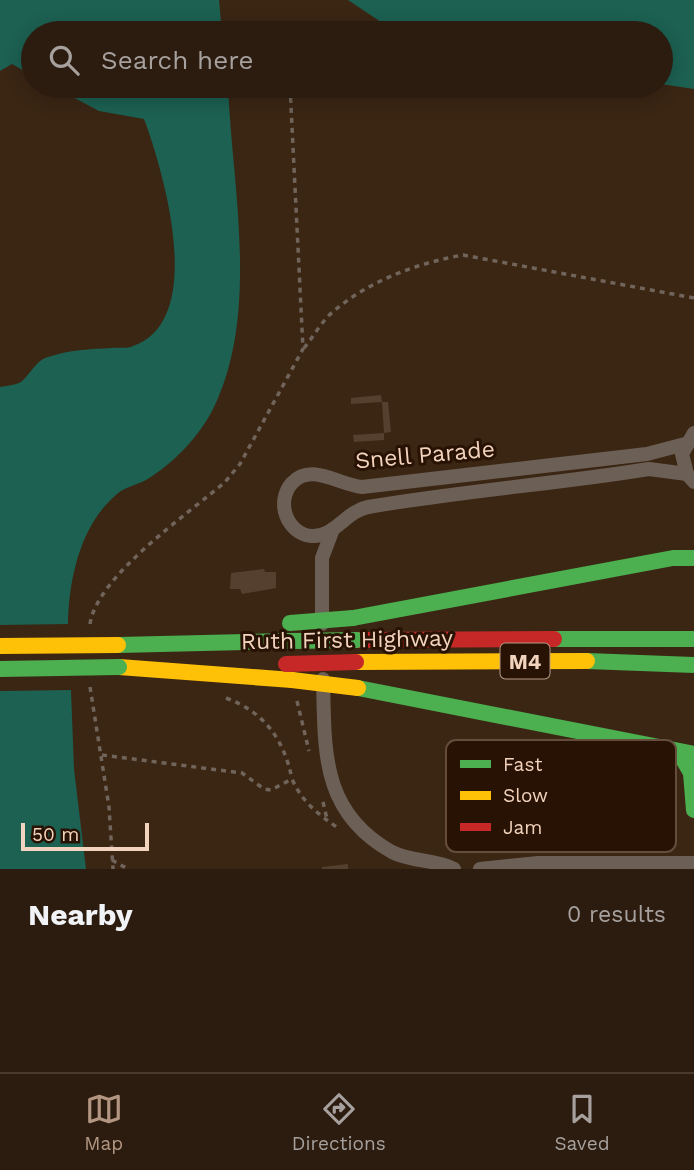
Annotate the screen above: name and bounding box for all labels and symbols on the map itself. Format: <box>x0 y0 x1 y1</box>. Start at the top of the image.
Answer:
street label: Snell Parade <box>354 435 496 475</box>
street label: Ruth First Highway <box>241 625 453 655</box>
road number: M4 <box>500 644 550 678</box>
legend <box>446 740 676 852</box>
text: Fast <box>503 753 542 776</box>
text: Slow <box>503 784 548 807</box>
text: Jam <box>503 816 542 839</box>
scale bar <box>21 820 149 852</box>

